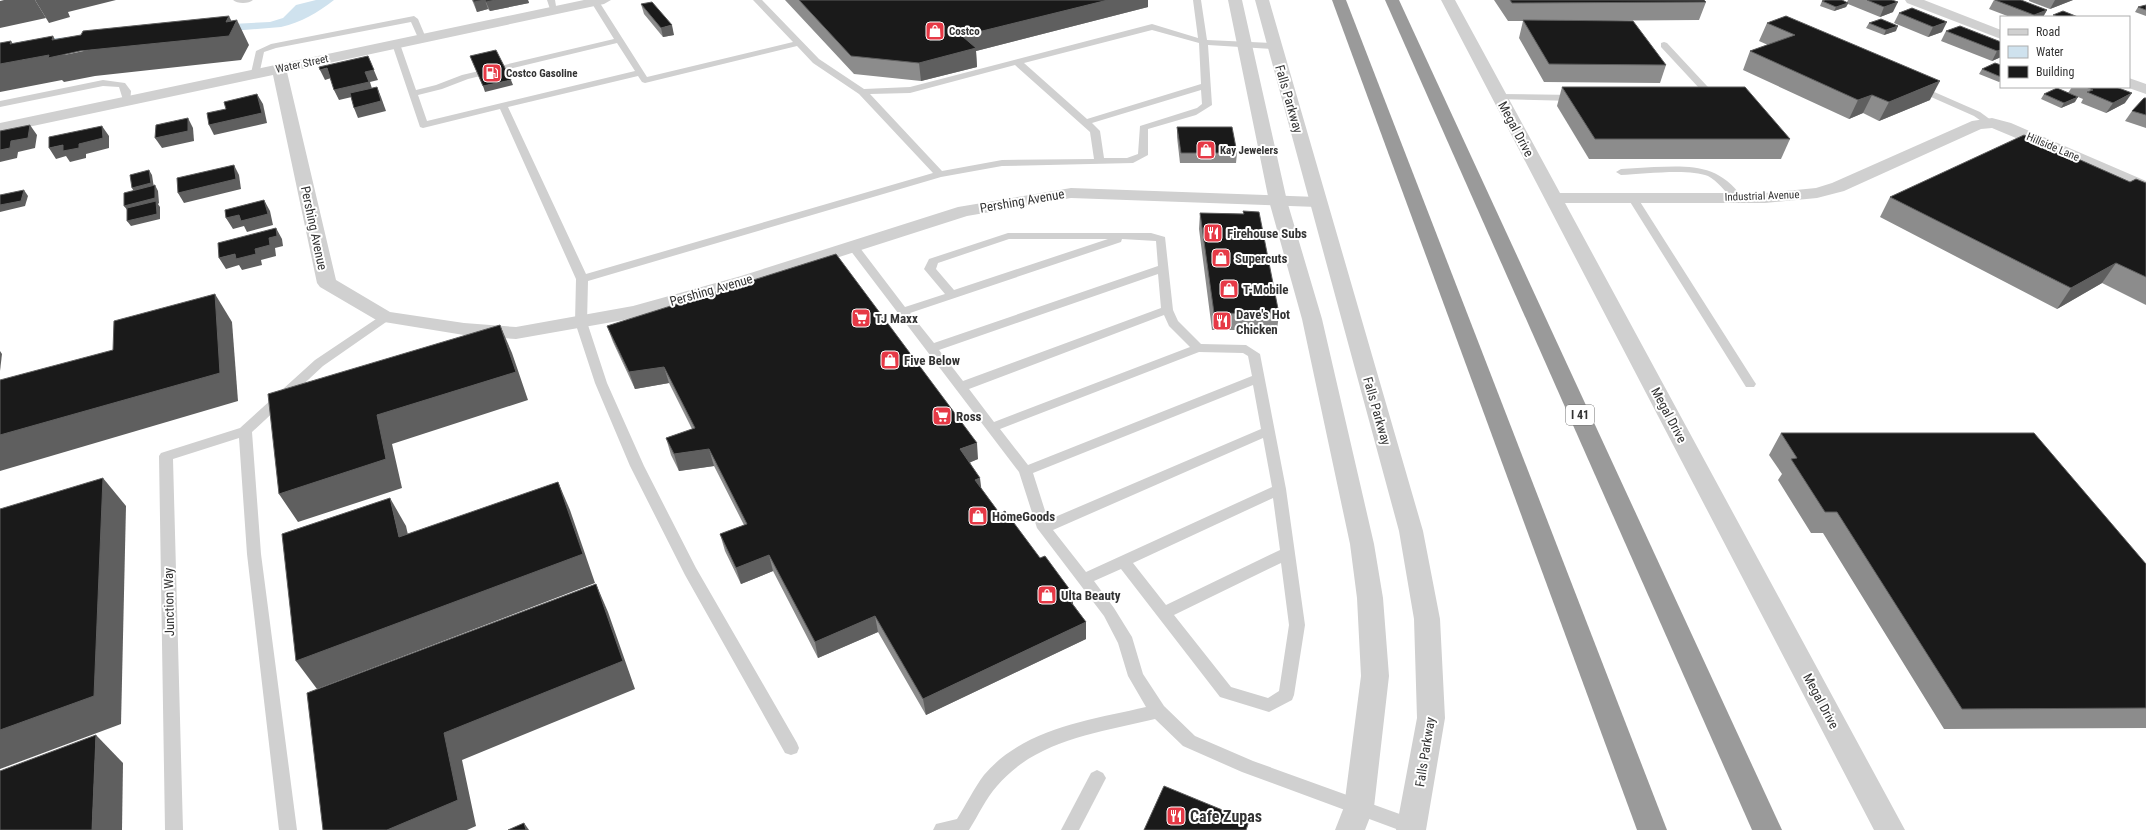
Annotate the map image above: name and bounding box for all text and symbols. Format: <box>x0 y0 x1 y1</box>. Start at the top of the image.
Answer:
legend <box>2000 16 2130 88</box>
shop icon: Costco <box>924 20 946 42</box>
place label: Costco <box>949 25 980 38</box>
text: Road <box>2036 25 2060 39</box>
text: Water <box>2036 45 2064 59</box>
street label: Water Street <box>274 52 330 76</box>
fuel station icon: Costco Gasoline <box>481 62 503 84</box>
street label: Falls Parkway <box>1272 63 1306 135</box>
text: Building <box>2036 65 2074 79</box>
place label: Costco Gasoline <box>506 67 578 80</box>
street label: Megal Drive <box>1495 99 1537 159</box>
street label: Hillside Lane <box>2025 130 2081 164</box>
shop icon: Kay Jewelers <box>1195 139 1217 161</box>
place label: Kay Jewelers <box>1220 144 1278 157</box>
street label: Pershing Avenue <box>298 185 330 271</box>
street label: Pershing Avenue <box>979 186 1065 216</box>
street label: Industrial Avenue <box>1724 188 1800 204</box>
restaurant icon: Firehouse Subs <box>1202 222 1224 244</box>
place label: Firehouse Subs <box>1227 226 1307 241</box>
shop icon: Supercuts <box>1210 247 1232 269</box>
place label: Supercuts <box>1235 251 1288 266</box>
street label: Pershing Avenue <box>668 271 754 309</box>
shop icon: T-Mobile <box>1218 278 1240 300</box>
place label: T-Mobile <box>1243 282 1289 297</box>
supermarket icon: TJ Maxx <box>850 307 872 329</box>
place label: Dave's Hot Chicken <box>1236 307 1290 337</box>
restaurant icon: Dave's Hot Chicken <box>1211 310 1233 332</box>
place label: TJ Maxx <box>875 311 918 326</box>
shop icon: Five Below <box>879 349 901 371</box>
place label: Five Below <box>904 353 960 368</box>
street label: Falls Parkway <box>1360 375 1394 447</box>
street label: Megal Drive <box>1648 385 1690 445</box>
supermarket icon: Ross <box>931 405 953 427</box>
road number: I 41 <box>1566 405 1594 425</box>
place label: Ross <box>956 409 982 424</box>
shop icon: HomeGoods <box>967 505 989 527</box>
place label: HomeGoods <box>992 509 1055 524</box>
street label: Junction Way <box>161 567 177 637</box>
shop icon: Ulta Beauty <box>1036 584 1058 606</box>
place label: Ulta Beauty <box>1061 588 1121 603</box>
street label: Megal Drive <box>1800 671 1842 731</box>
street label: Falls Parkway <box>1412 716 1438 788</box>
restaurant icon: Cafe Zupas <box>1165 805 1187 827</box>
place label: Cafe Zupas <box>1190 807 1262 826</box>

